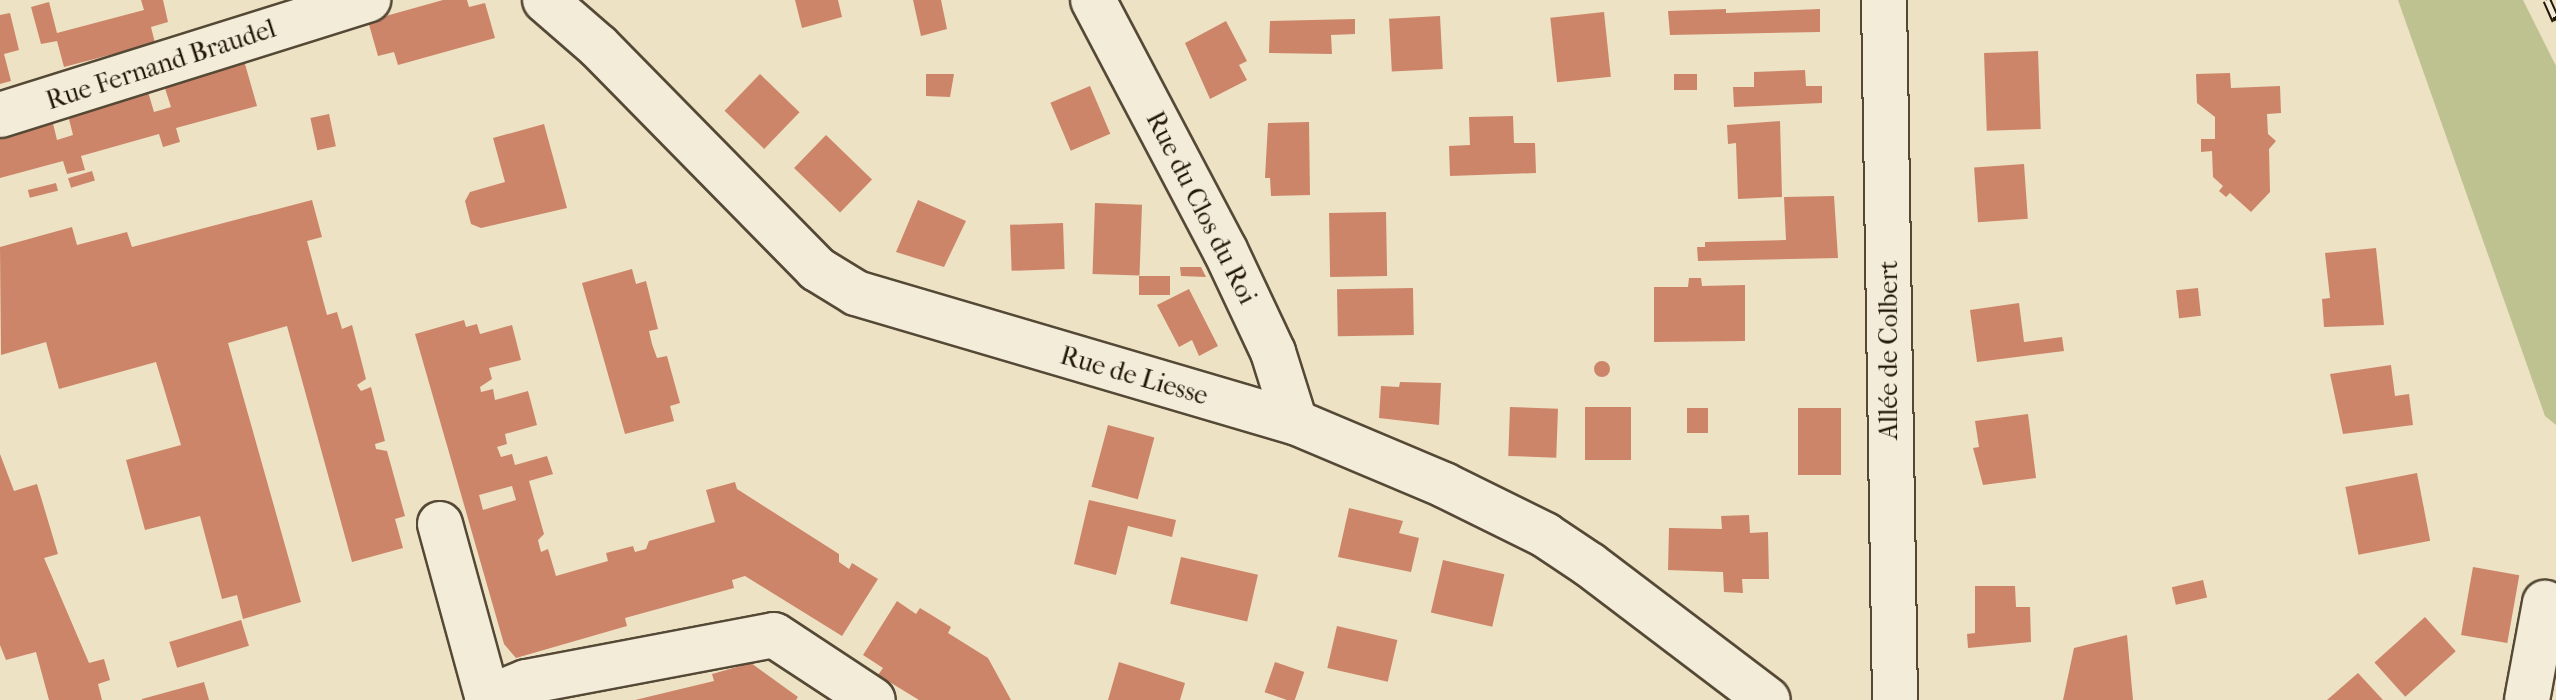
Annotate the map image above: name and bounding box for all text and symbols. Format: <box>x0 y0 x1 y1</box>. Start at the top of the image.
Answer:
street label: Rue Fernand Braudel <box>42 13 280 117</box>
street label: Rue du Clos du Roi <box>1139 106 1263 310</box>
street label: Allée de Colbert <box>1873 260 1905 440</box>
street label: Rue de Liesse <box>1057 340 1211 412</box>

